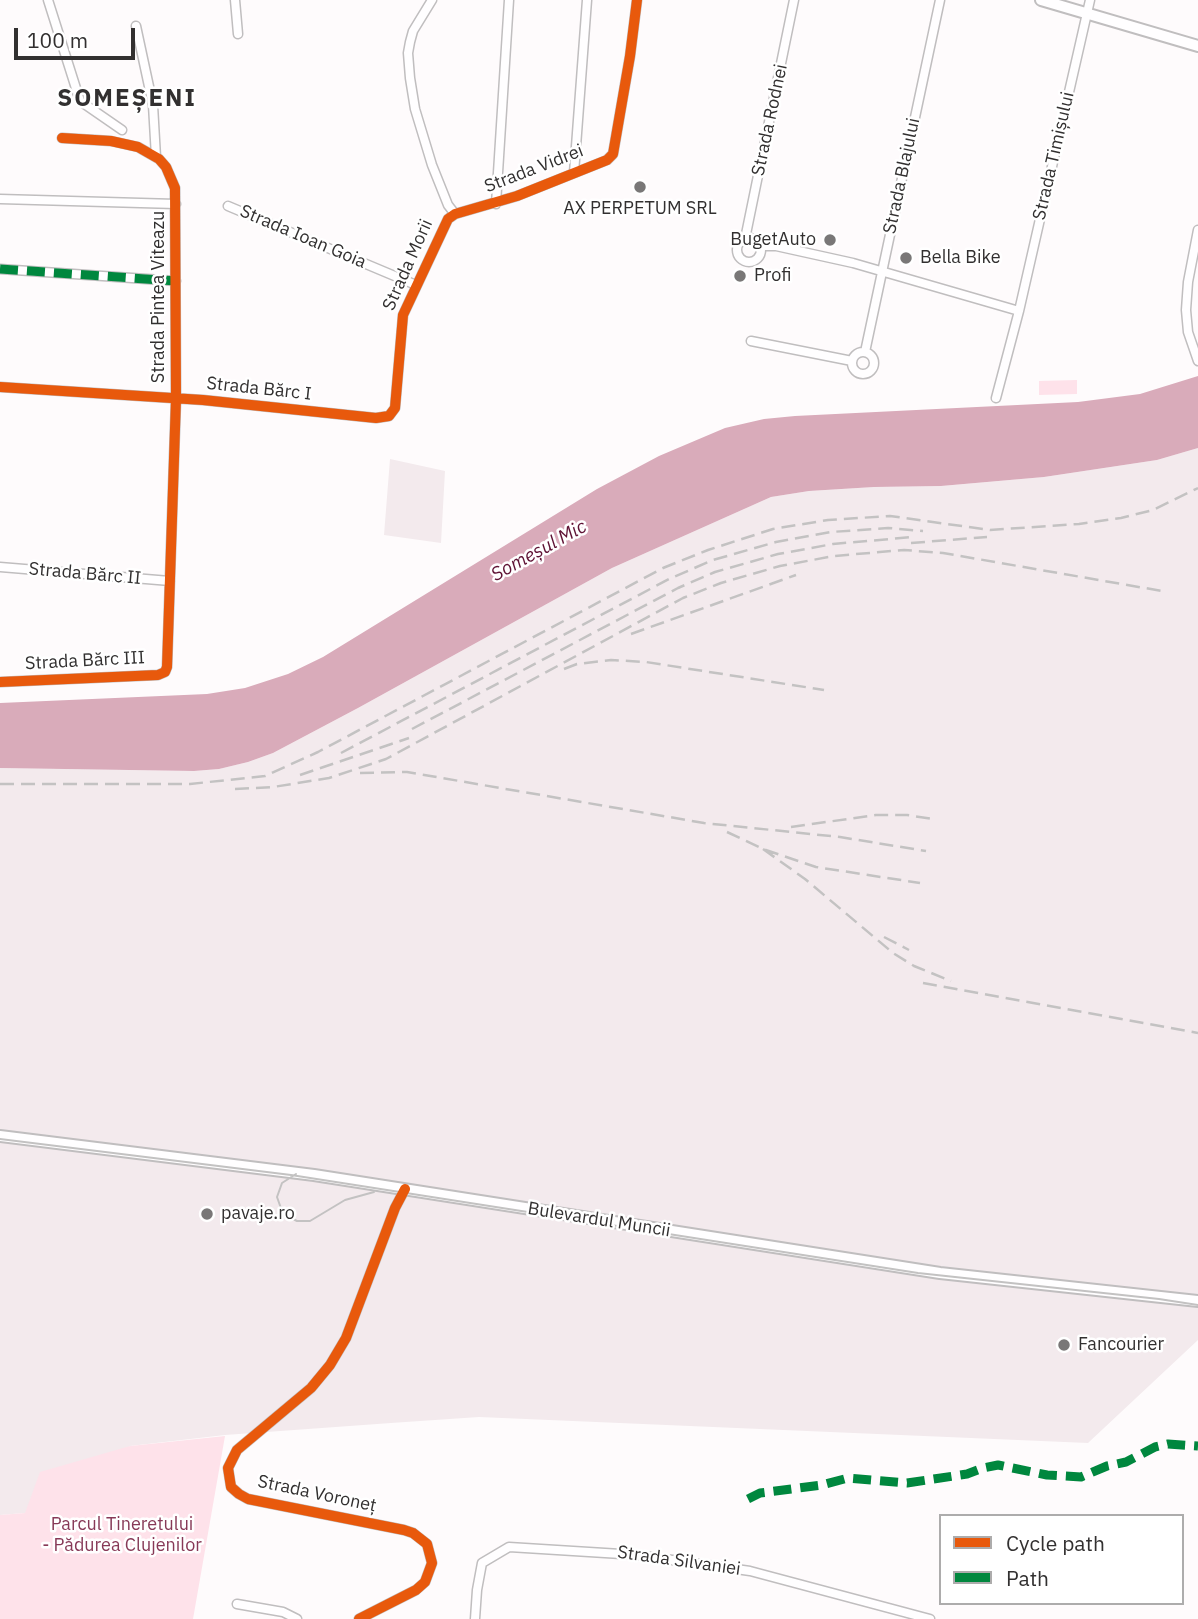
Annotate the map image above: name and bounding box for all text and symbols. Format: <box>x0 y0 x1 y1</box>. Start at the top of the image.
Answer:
scale bar <box>18 14 138 58</box>
text: 100 m <box>27 26 88 54</box>
street label: Strada Rodnei <box>748 62 792 178</box>
district label: SOMEȘENI <box>58 85 196 113</box>
street label: Strada Timișului <box>1029 90 1079 222</box>
street label: Strada Blajului <box>879 116 925 236</box>
street label: Strada Vidrei <box>482 140 586 198</box>
marker: AX PERPETUM SRL <box>632 179 648 195</box>
place label: AX PERPETUM SRL <box>563 198 717 220</box>
street label: Strada Ioan Goia <box>237 201 369 273</box>
street label: Strada Pintea Viteazu <box>148 211 170 383</box>
street label: Strada Morii <box>378 216 438 314</box>
place label: BugetAuto <box>730 229 816 251</box>
marker: BugetAuto <box>822 232 838 248</box>
place label: Bella Bike <box>920 247 1001 269</box>
marker: Bella Bike <box>898 250 914 266</box>
place label: Profi <box>754 265 791 287</box>
marker: Profi <box>732 268 748 284</box>
street label: Strada Bărc I <box>205 373 313 405</box>
water label: Someșul Mic <box>487 515 591 587</box>
street label: Strada Bărc II <box>28 558 142 590</box>
street label: Strada Bărc III <box>25 647 145 675</box>
street label: Bulevardul Muncii <box>526 1198 672 1242</box>
place label: pavaje.ro <box>221 1203 295 1225</box>
marker: pavaje.ro <box>199 1206 215 1222</box>
place label: Fancourier <box>1078 1334 1164 1356</box>
marker: Fancourier <box>1056 1337 1072 1353</box>
street label: Strada Voroneț <box>256 1471 378 1517</box>
park label: Parcul Tineretului - Pădurea Clujenilor <box>42 1514 202 1556</box>
legend <box>939 1514 1184 1605</box>
text: Cycle path <box>1006 1529 1105 1557</box>
street label: Strada Silvaniei <box>616 1542 742 1580</box>
text: Path <box>1006 1564 1049 1592</box>

